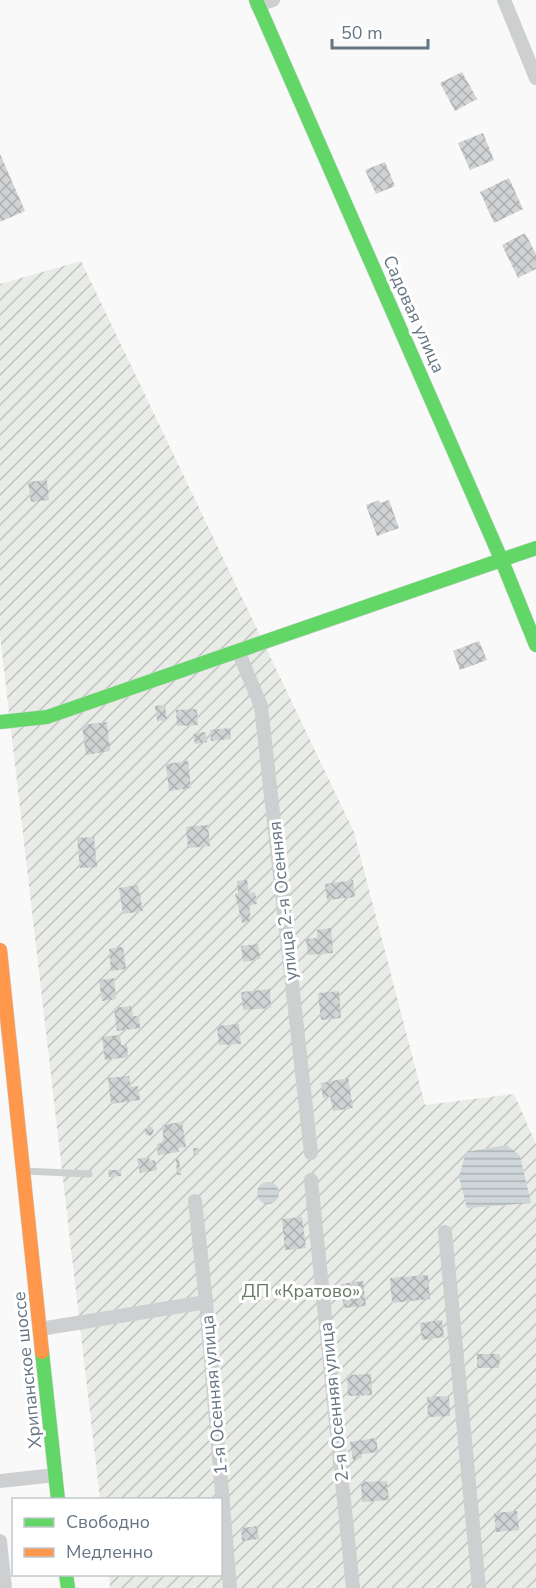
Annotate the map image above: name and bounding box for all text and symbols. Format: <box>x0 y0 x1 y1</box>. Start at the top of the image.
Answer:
scale bar <box>332 12 428 50</box>
text: 50 m <box>341 21 383 45</box>
street label: Садовая улица <box>377 251 451 377</box>
street label: улица 2-я Осенняя <box>263 820 303 982</box>
park label: ДП «Кратово» <box>242 1279 360 1303</box>
street label: Хрипанское шоссе <box>7 1290 47 1450</box>
street label: 1-я Осенняя улица <box>195 1314 233 1476</box>
street label: 2-я Осенняя улица <box>314 1321 354 1483</box>
legend <box>12 1498 222 1576</box>
text: Свободно <box>66 1510 150 1534</box>
text: Медленно <box>66 1540 153 1564</box>

